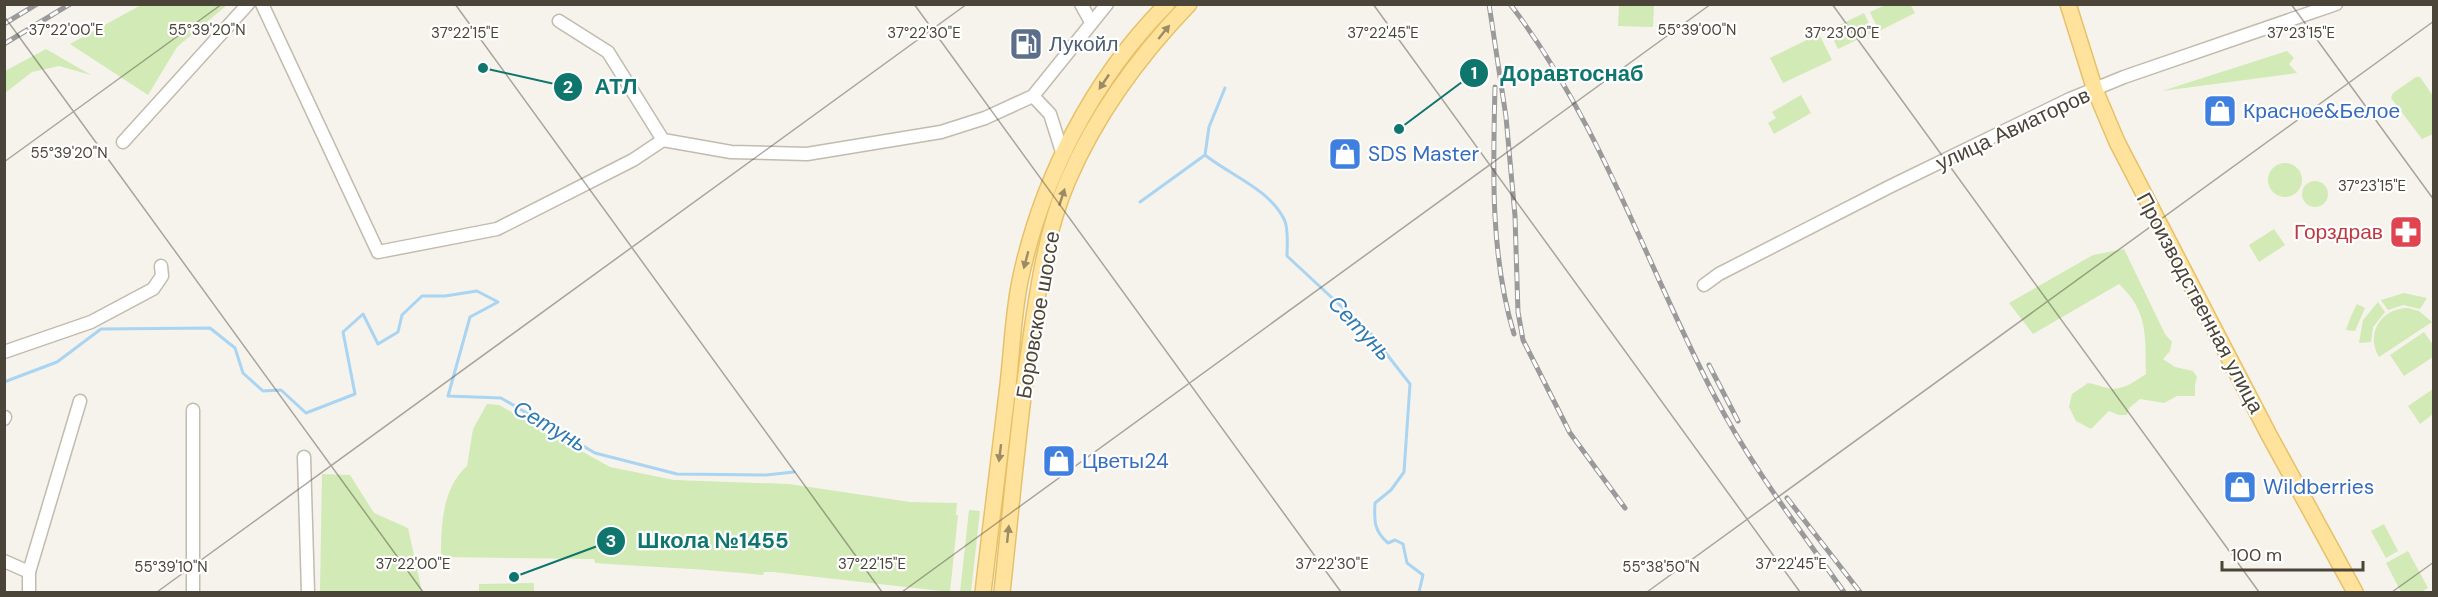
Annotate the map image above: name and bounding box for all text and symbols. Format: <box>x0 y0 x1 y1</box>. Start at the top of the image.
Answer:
text: 37°22'00"E <box>29 20 103 40</box>
text: 55°39'20"N <box>168 20 246 40</box>
text: 55°39'00"N <box>1658 20 1736 40</box>
text: 37°22'15"E <box>431 23 499 43</box>
text: 37°22'30"E <box>887 23 961 43</box>
text: 37°22'45"E <box>1347 23 1419 43</box>
text: 37°23'00"E <box>1804 23 1880 43</box>
text: 37°23'15"E <box>2267 23 2335 43</box>
one-way arrow <box>1157 24 1170 40</box>
fuel station icon: Лукойл <box>1008 26 1044 62</box>
place label: Лукойл <box>1049 30 1119 58</box>
callout: Доравтоснаб <box>1459 53 1656 93</box>
text: Доравтоснаб <box>1500 59 1644 88</box>
text: 1 <box>1471 61 1477 85</box>
callout: АТЛ <box>553 67 650 107</box>
text: АТЛ <box>594 72 638 101</box>
one-way arrow <box>1098 74 1110 90</box>
text: 2 <box>563 75 573 99</box>
street label: улица Авиаторов <box>1931 81 2095 177</box>
shop icon: Красное&Белое <box>2202 93 2238 129</box>
place label: Красное&Белое <box>2243 97 2400 125</box>
shop icon: SDS Master <box>1327 136 1363 172</box>
place label: SDS Master <box>1368 140 1479 168</box>
text: 55°39'20"N <box>30 143 108 163</box>
text: 37°23'15"E <box>2338 176 2406 196</box>
one-way arrow <box>1058 188 1067 206</box>
street label: Производственная улица <box>2130 188 2270 419</box>
pharmacy icon: Горздрав <box>2388 214 2424 250</box>
place label: Горздрав <box>2294 218 2383 246</box>
street label: Боровское шоссе <box>1009 229 1067 401</box>
one-way arrow <box>1020 251 1030 269</box>
water label: Сетунь <box>1322 289 1398 367</box>
water label: Сетунь <box>508 393 592 459</box>
shop icon: Цветы24 <box>1041 443 1077 479</box>
one-way arrow <box>995 444 1004 463</box>
place label: Цветы24 <box>1082 447 1169 475</box>
shop icon: Wildberries <box>2222 469 2258 505</box>
place label: Wildberries <box>2263 473 2374 501</box>
callout: Школа №1455 <box>596 521 801 561</box>
one-way arrow <box>1003 525 1013 544</box>
text: Школа №1455 <box>637 526 789 555</box>
text: 3 <box>606 529 616 553</box>
scale bar <box>2222 534 2363 572</box>
text: 100 m <box>2231 543 2282 567</box>
text: 37°22'00"E <box>376 554 450 574</box>
text: 37°22'15"E <box>838 554 906 574</box>
text: 37°22'30"E <box>1295 554 1369 574</box>
text: 37°22'45"E <box>1755 554 1827 574</box>
text: 55°39'10"N <box>134 557 208 577</box>
text: 55°38'50"N <box>1622 557 1700 577</box>

